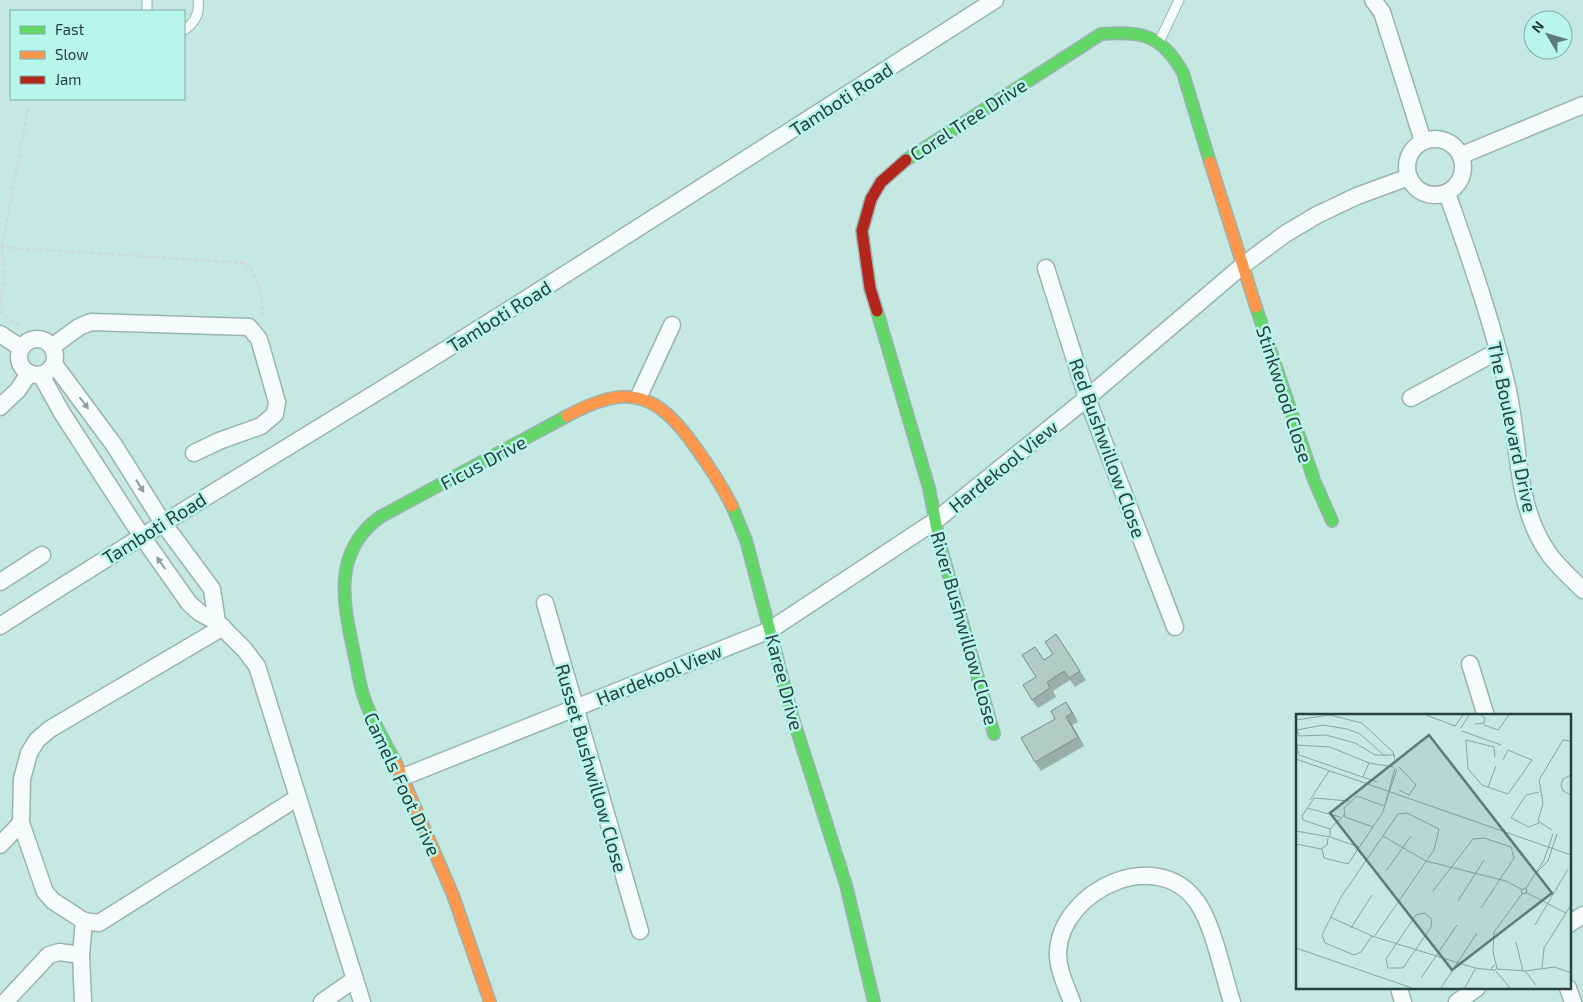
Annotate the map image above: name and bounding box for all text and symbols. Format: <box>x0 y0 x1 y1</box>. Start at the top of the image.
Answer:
legend <box>10 10 185 100</box>
north arrow <box>1523 10 1573 60</box>
text: N <box>1528 17 1547 36</box>
text: Fast <box>55 20 85 38</box>
text: Slow <box>55 45 89 63</box>
street label: Tamboti Road <box>785 57 897 141</box>
text: Jam <box>55 70 81 88</box>
street label: Corel Tree Drive <box>905 73 1031 165</box>
street label: Tamboti Road <box>443 275 555 357</box>
street label: Stinkwood Close <box>1252 323 1318 465</box>
street label: The Boulevard Drive <box>1484 340 1542 514</box>
street label: Red Bushwillow Close <box>1065 355 1151 541</box>
one-way arrow <box>78 396 89 409</box>
street label: Hardekool View <box>944 415 1062 517</box>
street label: Ficus Drive <box>436 430 530 494</box>
one-way arrow <box>135 479 144 493</box>
street label: Tamboti Road <box>98 487 210 569</box>
street label: River Bushwillow Close <box>926 529 1004 727</box>
one-way arrow <box>155 557 166 570</box>
street label: Karee Drive <box>761 631 809 733</box>
street label: Hardekool View <box>593 638 726 710</box>
street label: Russet Bushwillow Close <box>551 661 633 875</box>
street label: Camels Foot Drive <box>360 709 446 859</box>
inset map <box>1296 714 1570 990</box>

